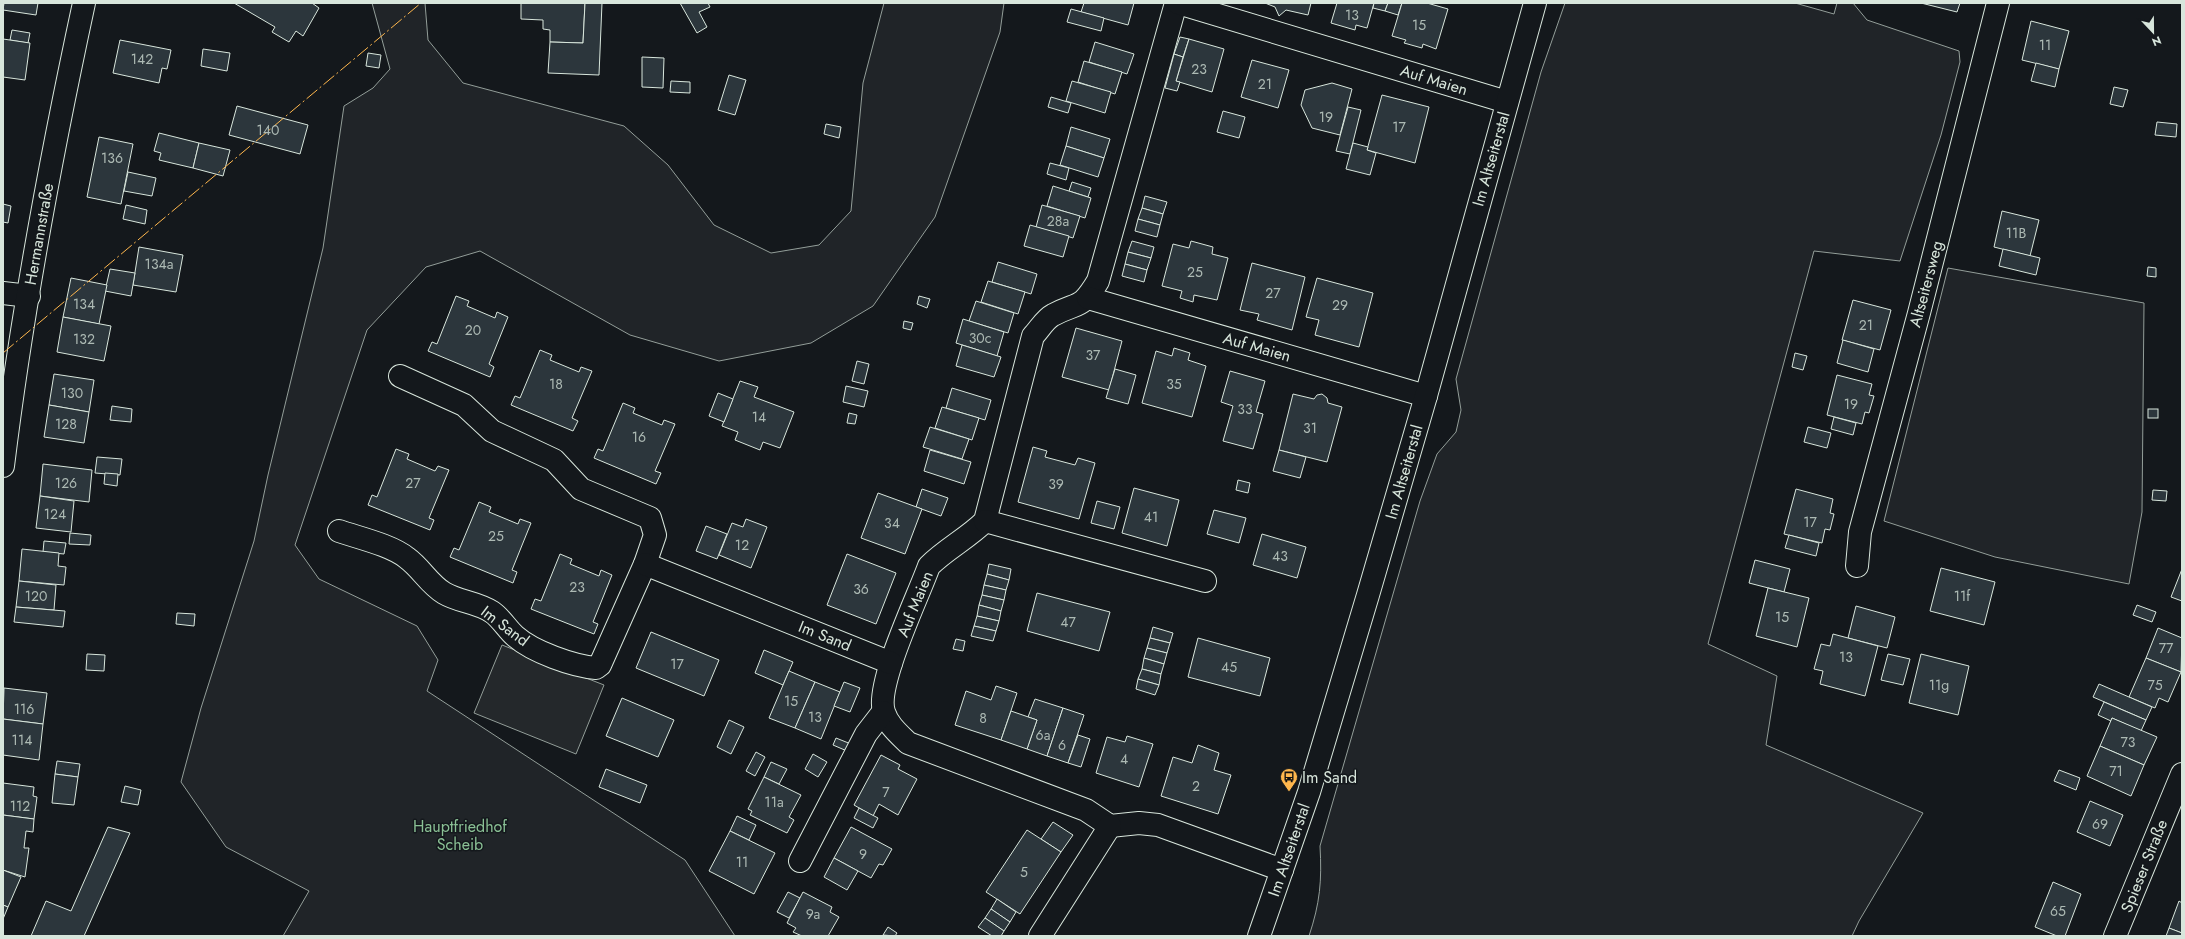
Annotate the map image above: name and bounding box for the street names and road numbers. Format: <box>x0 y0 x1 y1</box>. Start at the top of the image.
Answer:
street label: Auf Maien <box>1397 59 1471 101</box>
street label: Im Altseiterstal <box>1467 109 1515 209</box>
street label: Hermannstraße <box>19 181 59 287</box>
street label: Altseitersweg <box>1903 238 1949 330</box>
street label: Auf Maien <box>1220 326 1294 368</box>
street label: Im Altseiterstal <box>1380 422 1428 522</box>
street label: Auf Maien <box>891 567 939 641</box>
street label: Im Sand <box>476 600 534 652</box>
street label: Im Sand <box>795 615 855 657</box>
street label: Im Altseiterstal <box>1262 800 1316 900</box>
street label: Spieser Straße <box>2115 816 2173 916</box>

